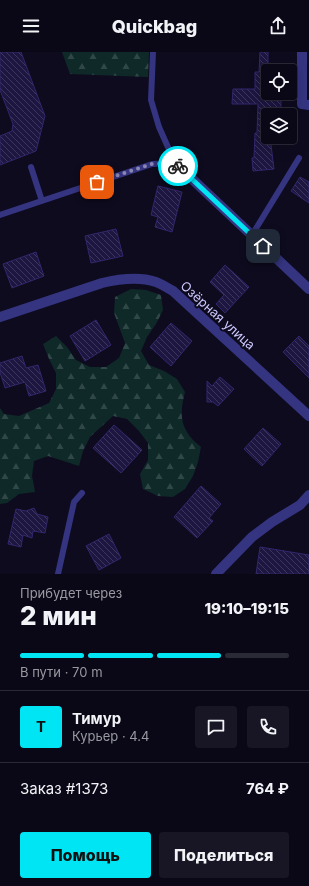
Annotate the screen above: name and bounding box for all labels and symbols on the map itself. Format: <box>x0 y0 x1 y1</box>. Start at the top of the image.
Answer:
courier <box>158 146 198 186</box>
pin <box>80 165 114 199</box>
pin <box>246 229 280 263</box>
street label: Озёрная улица <box>177 277 259 353</box>

